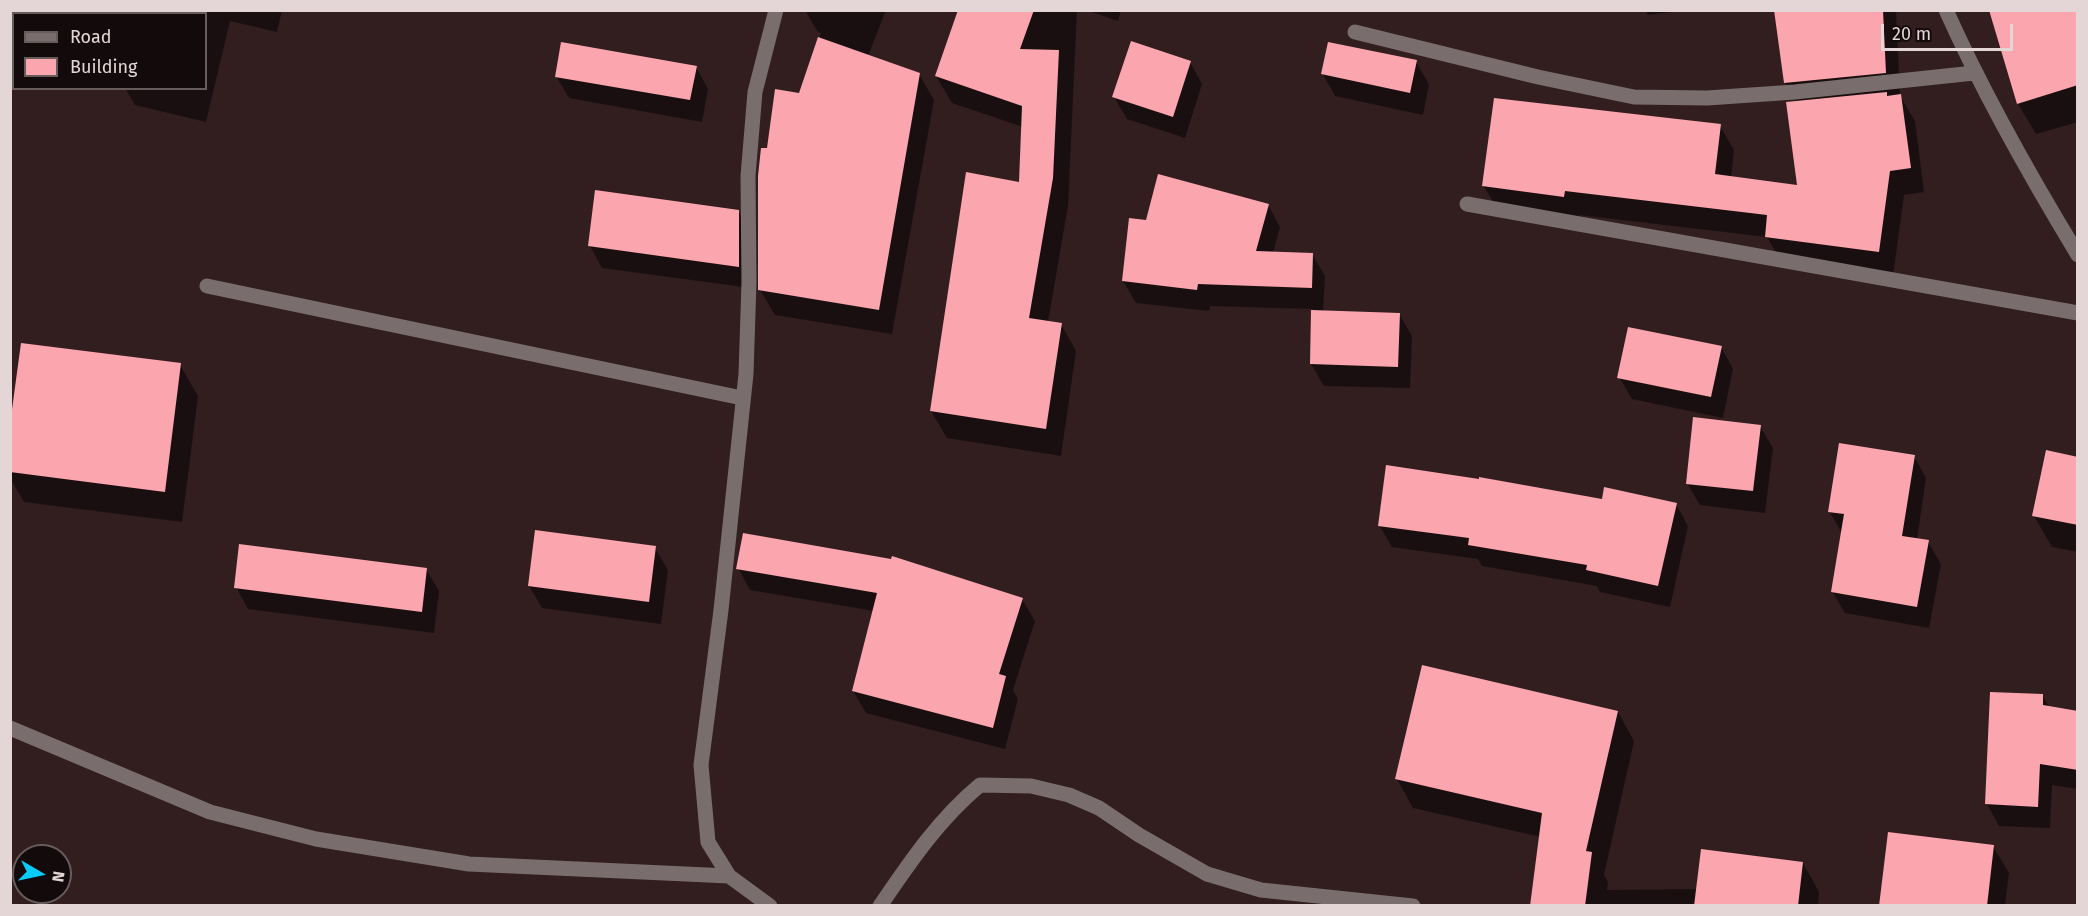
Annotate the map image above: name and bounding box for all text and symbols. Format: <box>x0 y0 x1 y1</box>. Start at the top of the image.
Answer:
legend <box>12 12 207 90</box>
scale bar <box>1884 12 2016 50</box>
text: 20 m <box>1892 23 1931 45</box>
text: Road <box>70 26 112 48</box>
text: Building <box>70 56 137 78</box>
north arrow <box>12 844 72 904</box>
text: N <box>48 870 69 883</box>

